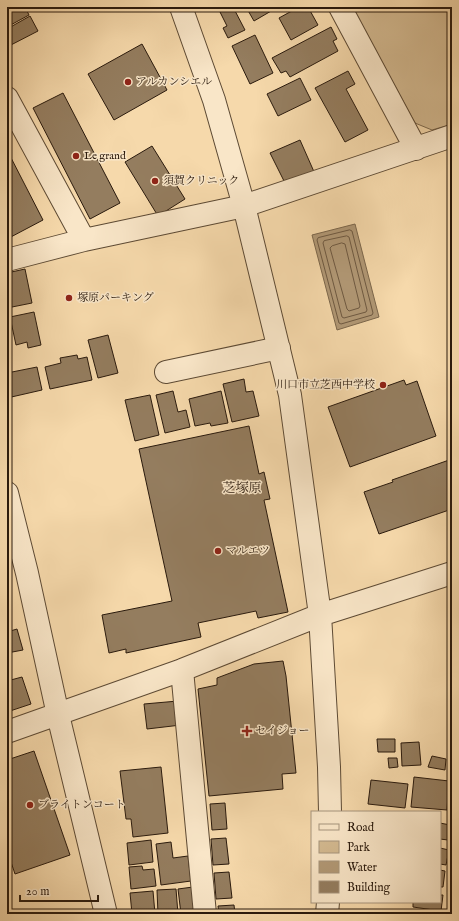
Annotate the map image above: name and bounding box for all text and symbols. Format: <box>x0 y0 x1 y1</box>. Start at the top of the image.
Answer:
place label: アルカンシエル <box>136 75 212 89</box>
marker: アルカンシエル <box>123 77 133 87</box>
place label: Le grand <box>84 149 126 163</box>
marker: Le grand <box>71 151 81 161</box>
place label: 須賀クリニック <box>163 174 239 188</box>
marker: 須賀クリニック <box>150 176 160 186</box>
place label: 塚原パーキング <box>77 291 154 305</box>
marker: 塚原パーキング <box>64 293 74 303</box>
place label: 川口市立芝西中学校 <box>276 378 375 392</box>
marker: 川口市立芝西中学校 <box>378 380 388 390</box>
district label: 芝塚原 <box>222 480 262 497</box>
place label: マルエツ <box>226 544 270 558</box>
marker: マルエツ <box>213 546 223 556</box>
place label: セイジョー <box>255 724 309 738</box>
marker: セイジョー <box>242 726 252 736</box>
place label: ブライトンコート <box>38 798 126 812</box>
marker: ブライトンコート <box>25 800 35 810</box>
legend <box>311 811 441 903</box>
text: Road <box>347 820 375 835</box>
text: Park <box>347 840 370 855</box>
text: Water <box>347 860 378 875</box>
scale bar <box>20 877 98 903</box>
text: Building <box>347 880 391 895</box>
text: 20 m <box>26 884 49 899</box>

